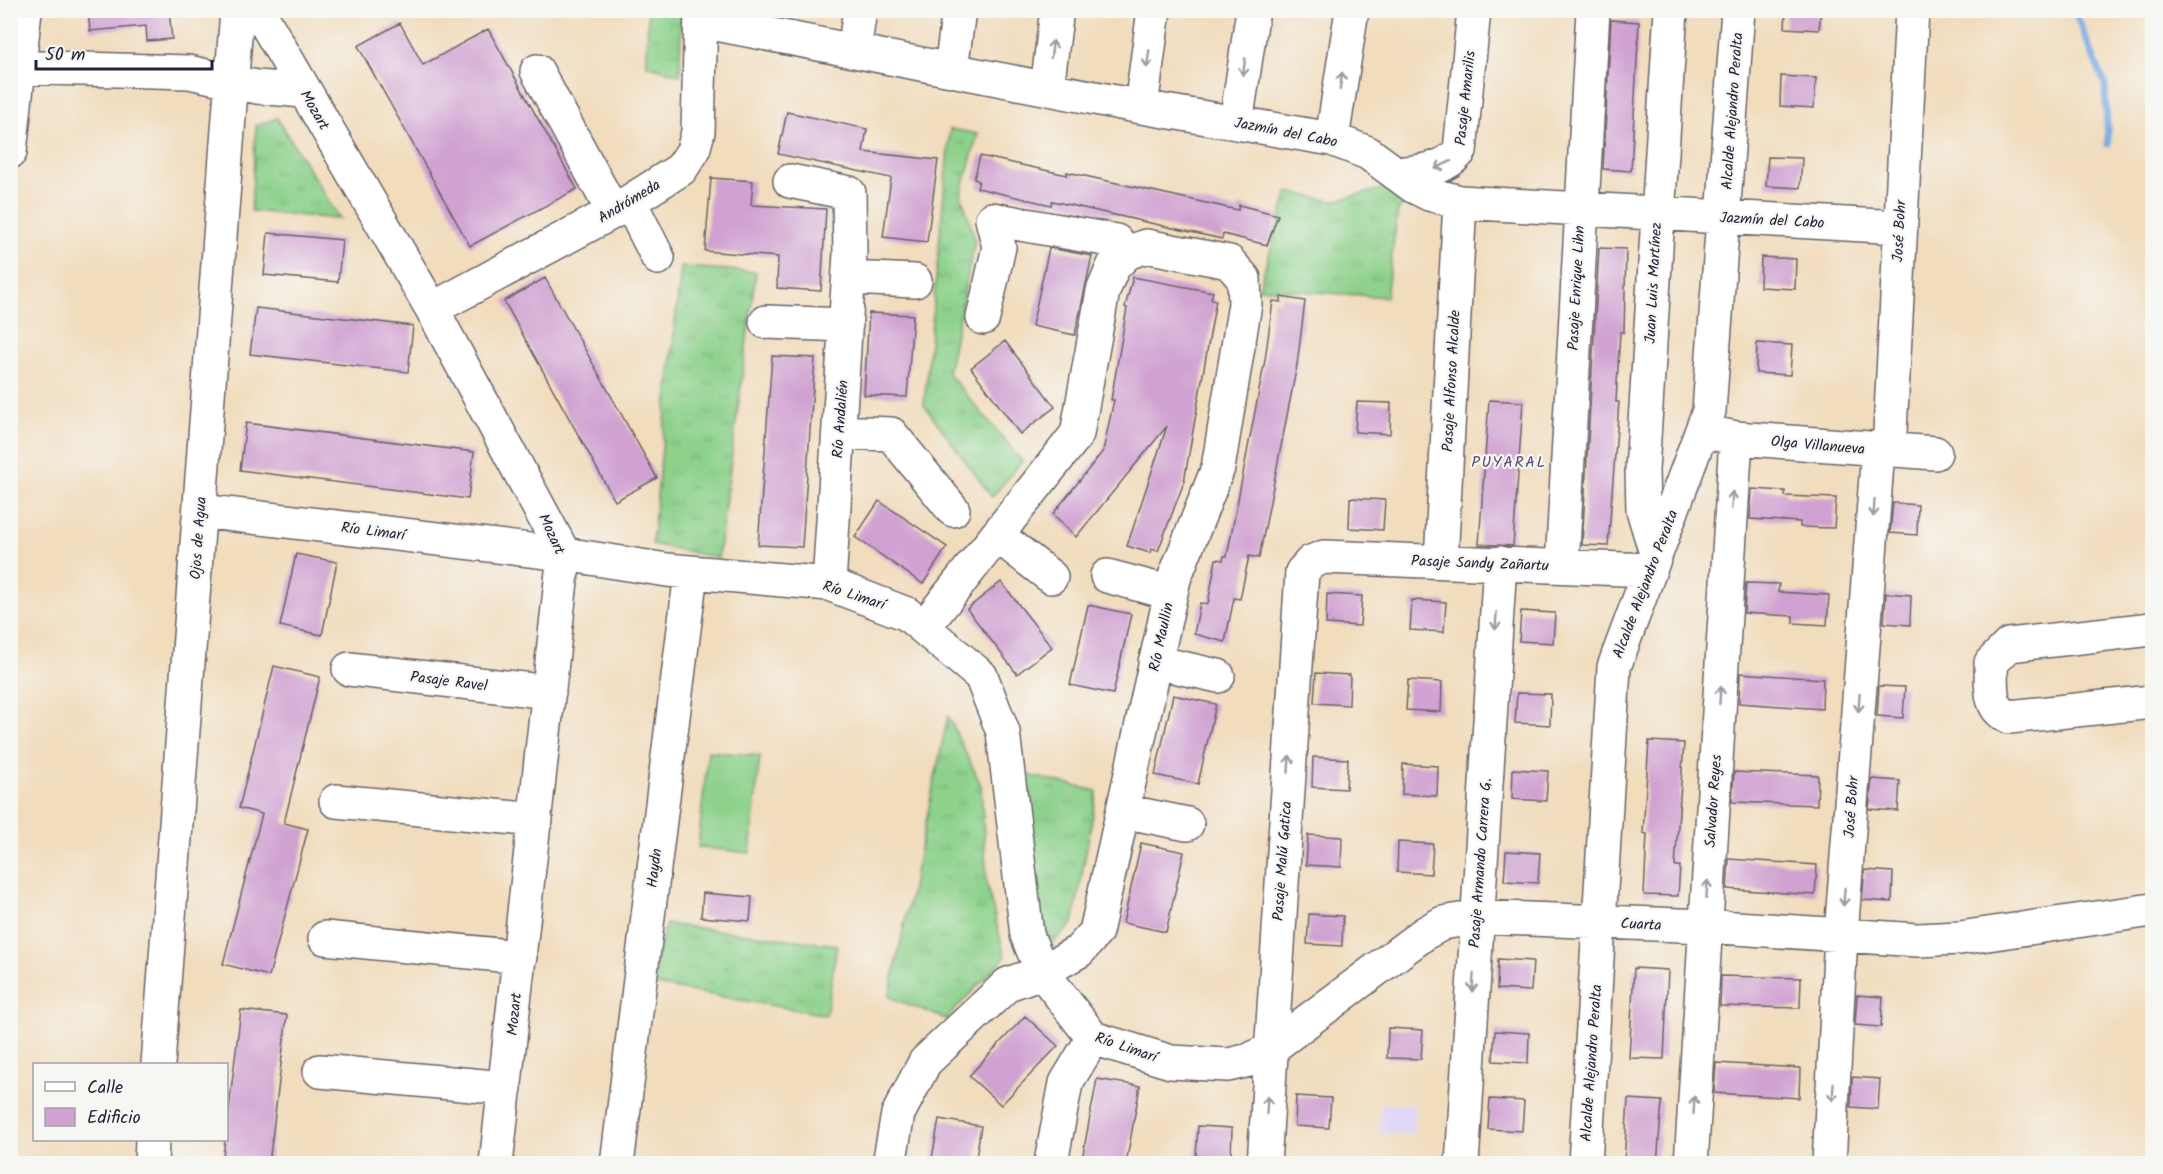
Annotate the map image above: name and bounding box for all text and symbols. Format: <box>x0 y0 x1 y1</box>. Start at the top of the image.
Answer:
street label: Alcalde Alejandro Peralta <box>1716 32 1750 190</box>
scale bar <box>36 33 212 71</box>
one-way arrow <box>1047 40 1058 60</box>
text: 50 m <box>45 41 85 70</box>
one-way arrow <box>1142 48 1153 68</box>
street label: Pasaje Amarilis <box>1449 49 1483 147</box>
one-way arrow <box>1239 56 1250 76</box>
one-way arrow <box>1336 71 1347 91</box>
street label: Mozart <box>293 86 335 135</box>
street label: Jazmín del Cabo <box>1232 111 1340 155</box>
one-way arrow <box>1435 159 1453 171</box>
street label: Andrómeda <box>594 174 666 230</box>
street label: José Bohr <box>1886 198 1914 263</box>
street label: Jazmín del Cabo <box>1719 206 1825 236</box>
street label: Juan Luis Martínez <box>1639 222 1669 344</box>
street label: Pasaje Enrique Lihn <box>1562 225 1592 351</box>
street label: Pasaje Alfonso Alcalde <box>1436 309 1468 453</box>
street label: Río Andalién <box>826 379 856 459</box>
street label: Olga Villanueva <box>1770 430 1866 462</box>
district label: PUYARAL <box>1471 450 1547 475</box>
one-way arrow <box>1727 491 1738 511</box>
street label: Ojos de Agua <box>184 496 214 580</box>
one-way arrow <box>1868 498 1879 518</box>
street label: Alcalde Alejandro Peralta <box>1607 507 1685 662</box>
street label: Mozart <box>531 510 571 559</box>
street label: Río Limarí <box>339 516 409 548</box>
street label: Pasaje Sandy Zañartu <box>1411 550 1549 578</box>
street label: Río Limarí <box>819 575 890 618</box>
street label: Río Maullin <box>1143 600 1181 674</box>
one-way arrow <box>1491 611 1502 631</box>
street label: Pasaje Ravel <box>409 665 489 699</box>
one-way arrow <box>1714 685 1725 705</box>
one-way arrow <box>1853 692 1864 712</box>
street label: Salvador Reyes <box>1699 753 1729 848</box>
one-way arrow <box>1284 754 1295 774</box>
street label: José Bohr <box>1838 774 1866 839</box>
street label: Pasaje Armando Carrera G. <box>1463 777 1499 949</box>
street label: Pasaje Malú Gatica <box>1267 800 1299 922</box>
street label: Haydn <box>641 847 669 889</box>
one-way arrow <box>1702 880 1713 900</box>
one-way arrow <box>1838 887 1849 907</box>
street label: Cuarta <box>1620 912 1662 938</box>
one-way arrow <box>1467 973 1478 993</box>
street label: Alcalde Alejandro Peralta <box>1575 984 1609 1142</box>
street label: Mozart <box>501 991 529 1037</box>
street label: Río Limarí <box>1091 1026 1162 1071</box>
legend <box>33 1063 228 1141</box>
text: Calle <box>87 1074 123 1103</box>
one-way arrow <box>1827 1081 1838 1101</box>
one-way arrow <box>1262 1096 1273 1116</box>
one-way arrow <box>1689 1096 1700 1116</box>
text: Edificio <box>87 1104 141 1133</box>

